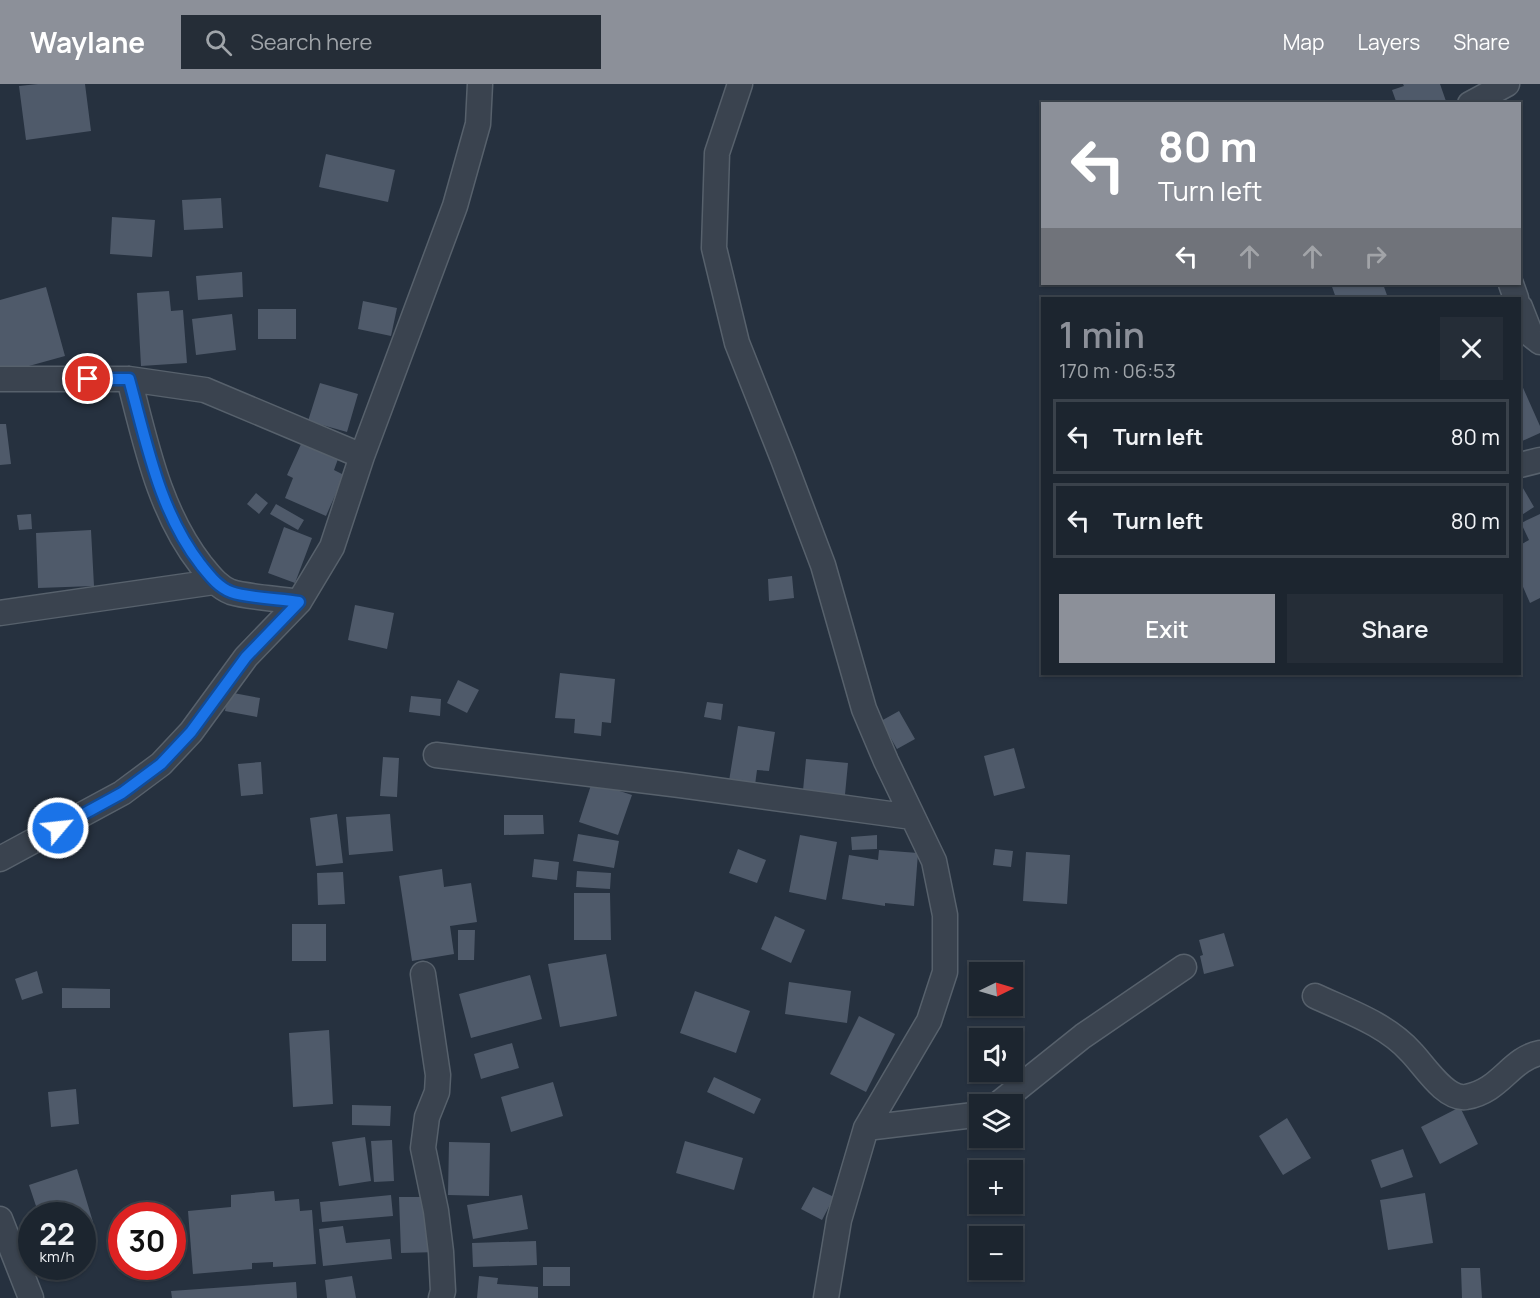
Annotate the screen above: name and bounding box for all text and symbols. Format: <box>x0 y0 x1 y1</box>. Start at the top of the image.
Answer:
search box <box>181 15 601 69</box>
text: Waylane <box>30 23 145 61</box>
icon: search <box>202 26 235 59</box>
text: Search here <box>250 27 372 57</box>
text: Map <box>1283 28 1324 56</box>
text: Layers <box>1357 28 1420 56</box>
text: Share <box>1453 28 1510 56</box>
text: 80 m <box>1158 117 1258 175</box>
icon: left <box>1059 126 1137 204</box>
text: Turn left <box>1158 172 1262 209</box>
icon: left <box>1170 240 1203 273</box>
icon: ahead <box>1233 240 1266 273</box>
icon: ahead <box>1296 240 1329 273</box>
icon: right <box>1359 240 1392 273</box>
text: 1 min <box>1059 310 1145 359</box>
button: close <box>1440 317 1503 380</box>
pin <box>62 353 113 404</box>
text: 170 m · 06:53 <box>1059 357 1176 384</box>
icon: arrive <box>71 362 104 395</box>
icon: left <box>1062 420 1095 453</box>
text: Turn left <box>1113 422 1203 452</box>
text: 80 m <box>1451 422 1500 452</box>
icon: left <box>1062 504 1095 537</box>
text: Turn left <box>1113 506 1203 536</box>
text: 80 m <box>1451 506 1500 536</box>
button: Exit <box>1059 594 1275 663</box>
button: Share <box>1287 594 1503 663</box>
position arrow <box>26 796 90 860</box>
north arrow <box>969 962 1023 1016</box>
map controls <box>969 962 1023 1280</box>
button: sound <box>969 1028 1023 1082</box>
button: layers <box>969 1094 1023 1148</box>
button: + <box>969 1160 1023 1214</box>
speed limit sign: 30 <box>108 1202 186 1280</box>
text: 22 <box>39 1213 75 1254</box>
button: − <box>969 1226 1023 1280</box>
text: km/h <box>40 1246 74 1267</box>

